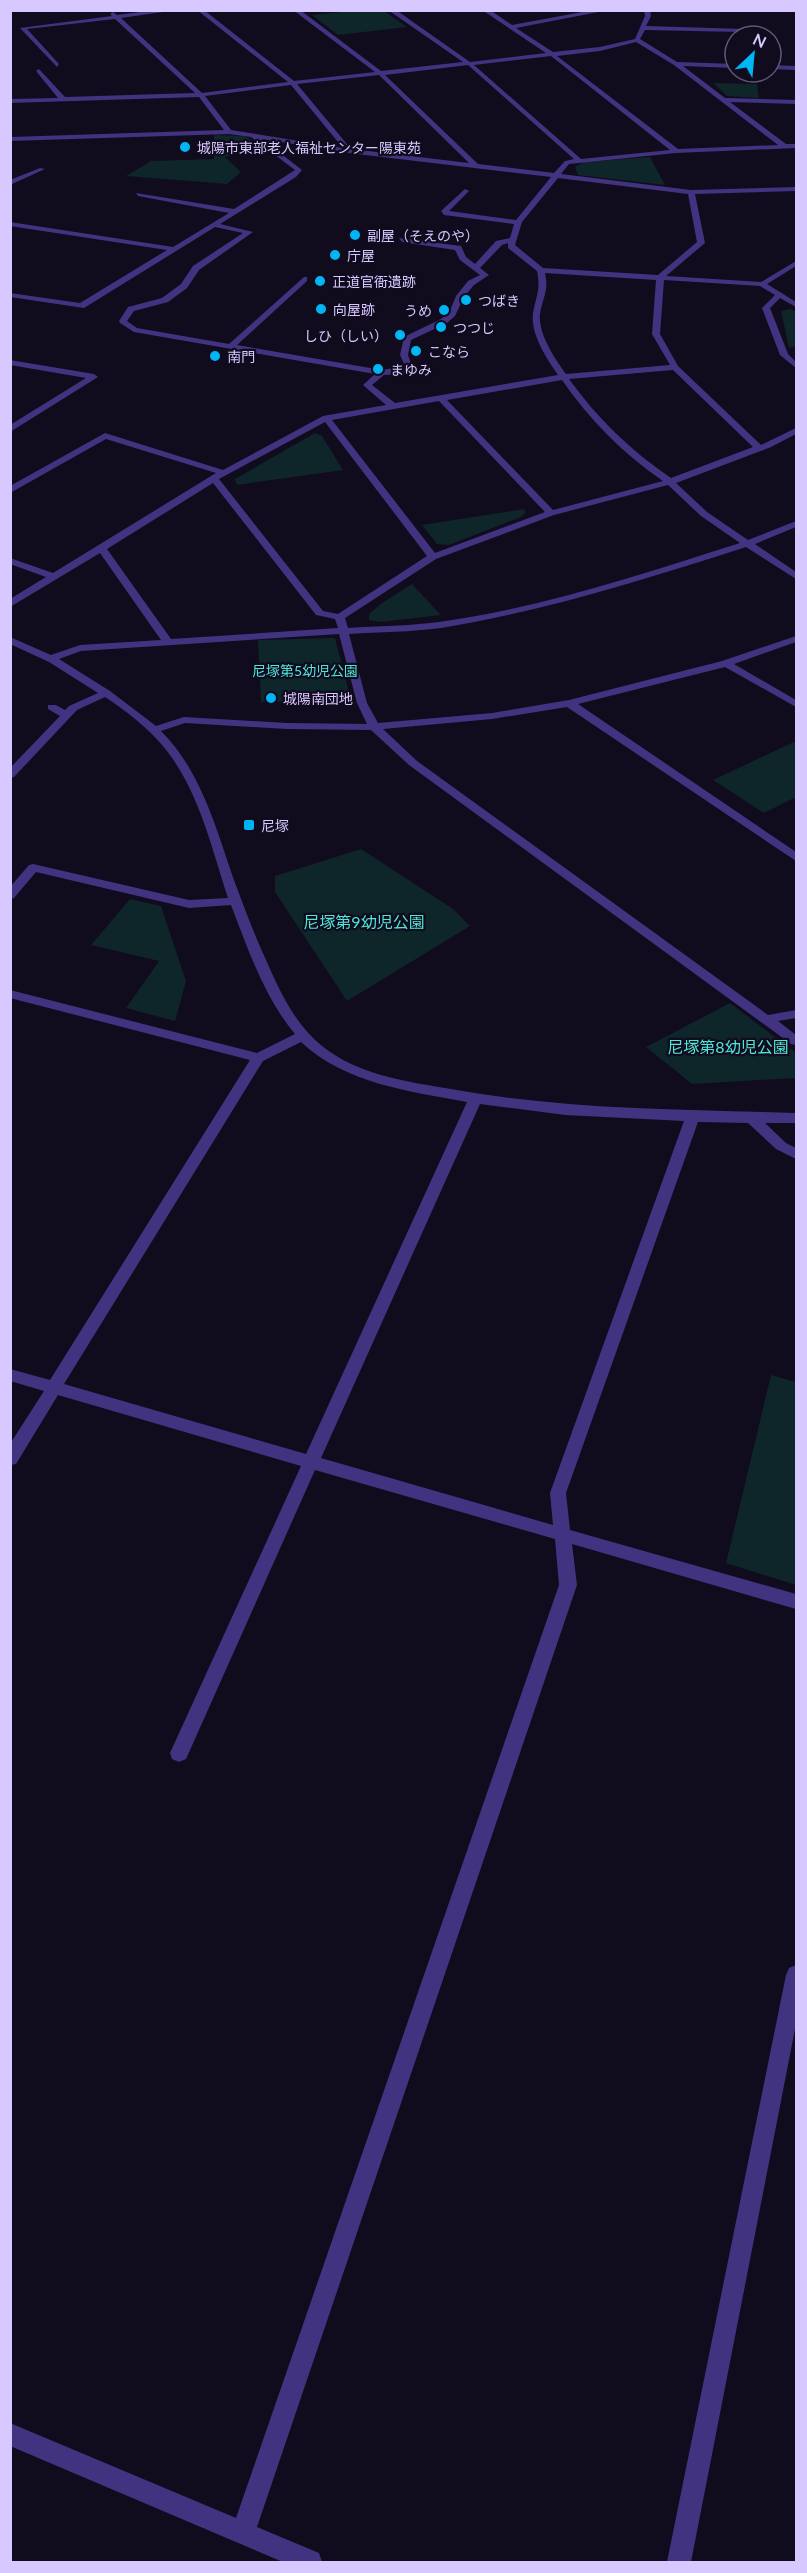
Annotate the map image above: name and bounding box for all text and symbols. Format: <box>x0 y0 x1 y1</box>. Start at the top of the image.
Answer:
north arrow <box>723 24 783 84</box>
text: N <box>750 29 769 51</box>
place label: 城陽市東部老人福祉センター陽東苑 <box>197 139 421 156</box>
marker: 城陽市東部老人福祉センター陽東苑 <box>178 140 192 154</box>
place label: 副屋（そえのや） <box>367 227 479 244</box>
marker: 副屋（そえのや） <box>348 228 362 242</box>
place label: 庁屋 <box>347 247 375 264</box>
marker: 庁屋 <box>328 248 342 262</box>
place label: 正道官衙遺跡 <box>332 273 416 290</box>
marker: 正道官衙遺跡 <box>313 274 327 288</box>
place label: つばき <box>478 292 520 309</box>
marker: つばき <box>459 293 473 307</box>
place label: 向屋跡 <box>333 301 375 318</box>
marker: 向屋跡 <box>314 302 328 316</box>
place label: うめ <box>404 302 432 319</box>
marker: うめ <box>437 303 451 317</box>
place label: つつじ <box>453 319 495 336</box>
marker: つつじ <box>434 320 448 334</box>
place label: しひ（しい） <box>304 327 388 344</box>
marker: しひ（しい） <box>393 328 407 342</box>
place label: こなら <box>428 343 470 360</box>
marker: こなら <box>409 344 423 358</box>
place label: 南門 <box>227 348 255 365</box>
marker: 南門 <box>208 349 222 363</box>
place label: まゆみ <box>390 361 432 378</box>
marker: まゆみ <box>371 362 385 376</box>
park label: 尼塚第5幼児公園 <box>252 662 358 679</box>
place label: 城陽南団地 <box>283 690 353 707</box>
marker: 城陽南団地 <box>264 691 278 705</box>
place label: 尼塚 <box>261 817 289 834</box>
marker: 尼塚 <box>242 818 256 832</box>
park label: 尼塚第9幼児公園 <box>303 912 425 931</box>
park label: 尼塚第8幼児公園 <box>667 1037 789 1056</box>

